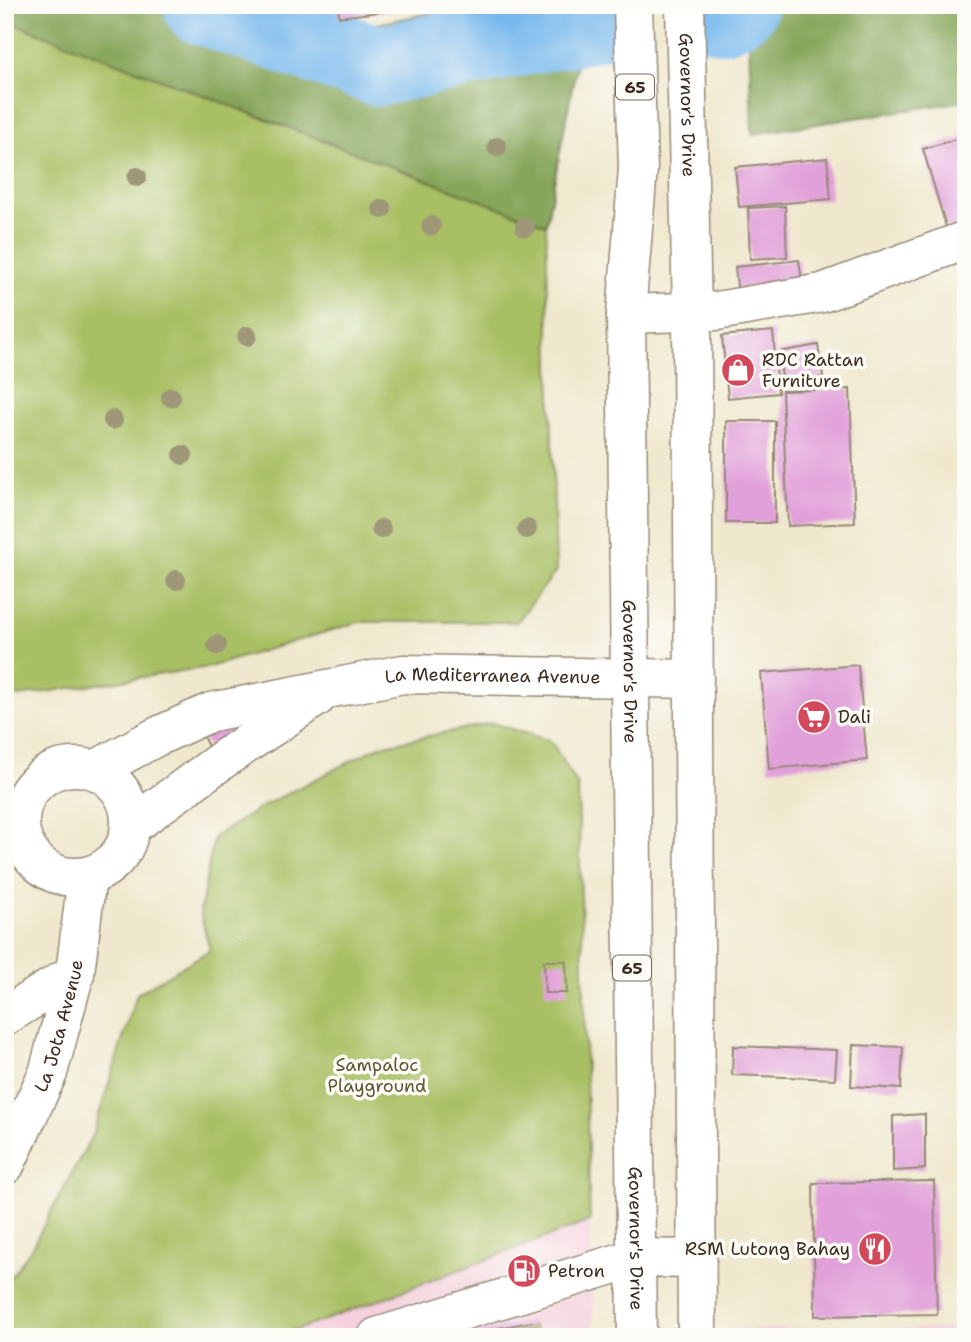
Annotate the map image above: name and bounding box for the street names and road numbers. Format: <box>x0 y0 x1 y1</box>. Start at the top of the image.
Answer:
street label: Governor's Drive <box>674 33 701 177</box>
road number: 65 <box>616 74 654 100</box>
street label: Governor's Drive <box>617 599 643 744</box>
street label: La Mediterranea Avenue <box>383 662 601 689</box>
road number: 65 <box>613 956 651 980</box>
street label: La Jota Avenue <box>29 958 89 1096</box>
street label: Governor's Drive <box>623 1166 649 1310</box>

